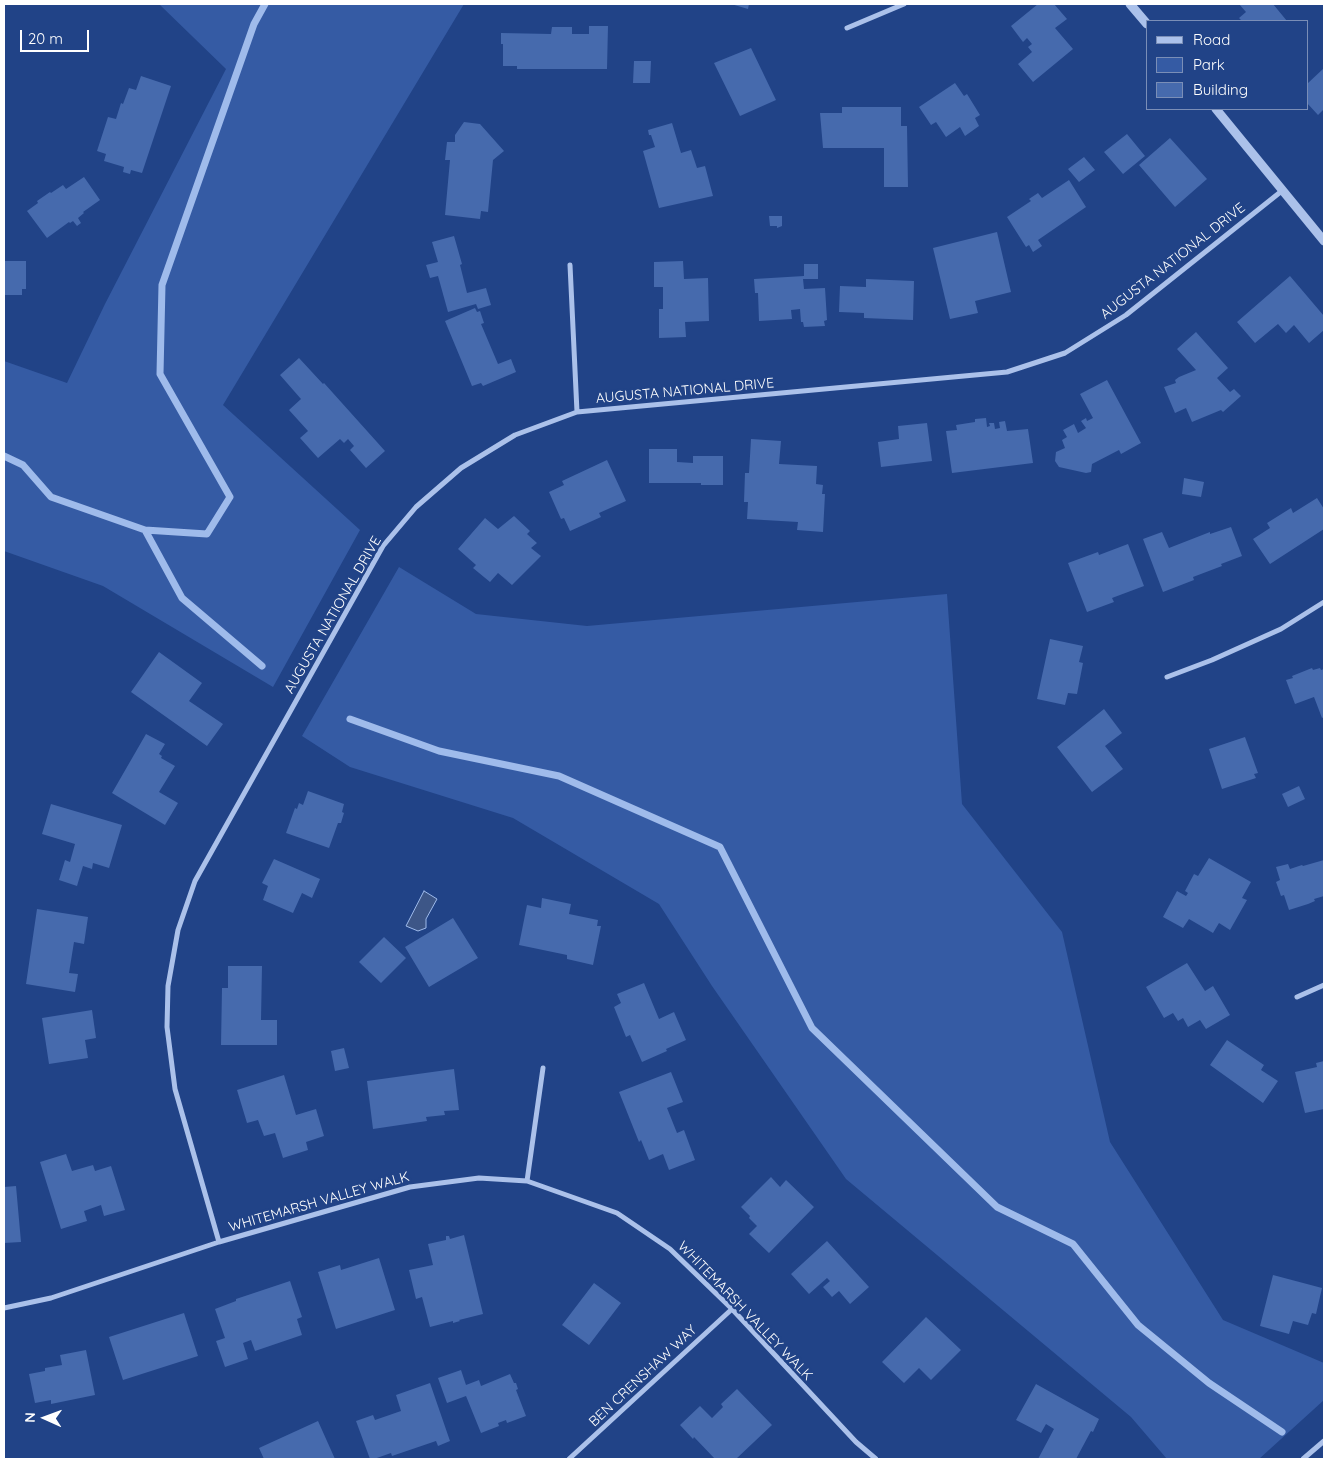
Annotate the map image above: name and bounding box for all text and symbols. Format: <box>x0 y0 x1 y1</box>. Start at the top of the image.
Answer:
scale bar <box>22 20 91 52</box>
legend <box>1146 20 1308 110</box>
text: 20 m <box>28 29 63 48</box>
text: Road <box>1193 30 1230 49</box>
text: Park <box>1193 55 1225 74</box>
text: Building <box>1193 80 1248 99</box>
street label: AUGUSTA NATIONAL DRIVE <box>1097 199 1249 323</box>
street label: AUGUSTA NATIONAL DRIVE <box>595 375 775 407</box>
street label: AUGUSTA NATIONAL DRIVE <box>281 533 385 697</box>
street label: WHITEMARSH VALLEY WALK <box>227 1168 411 1236</box>
street label: WHITEMARSH VALLEY WALK <box>674 1238 816 1384</box>
street label: BEN CRENSHAW WAY <box>586 1322 700 1430</box>
north arrow <box>20 1393 70 1443</box>
text: N <box>21 1412 39 1423</box>

